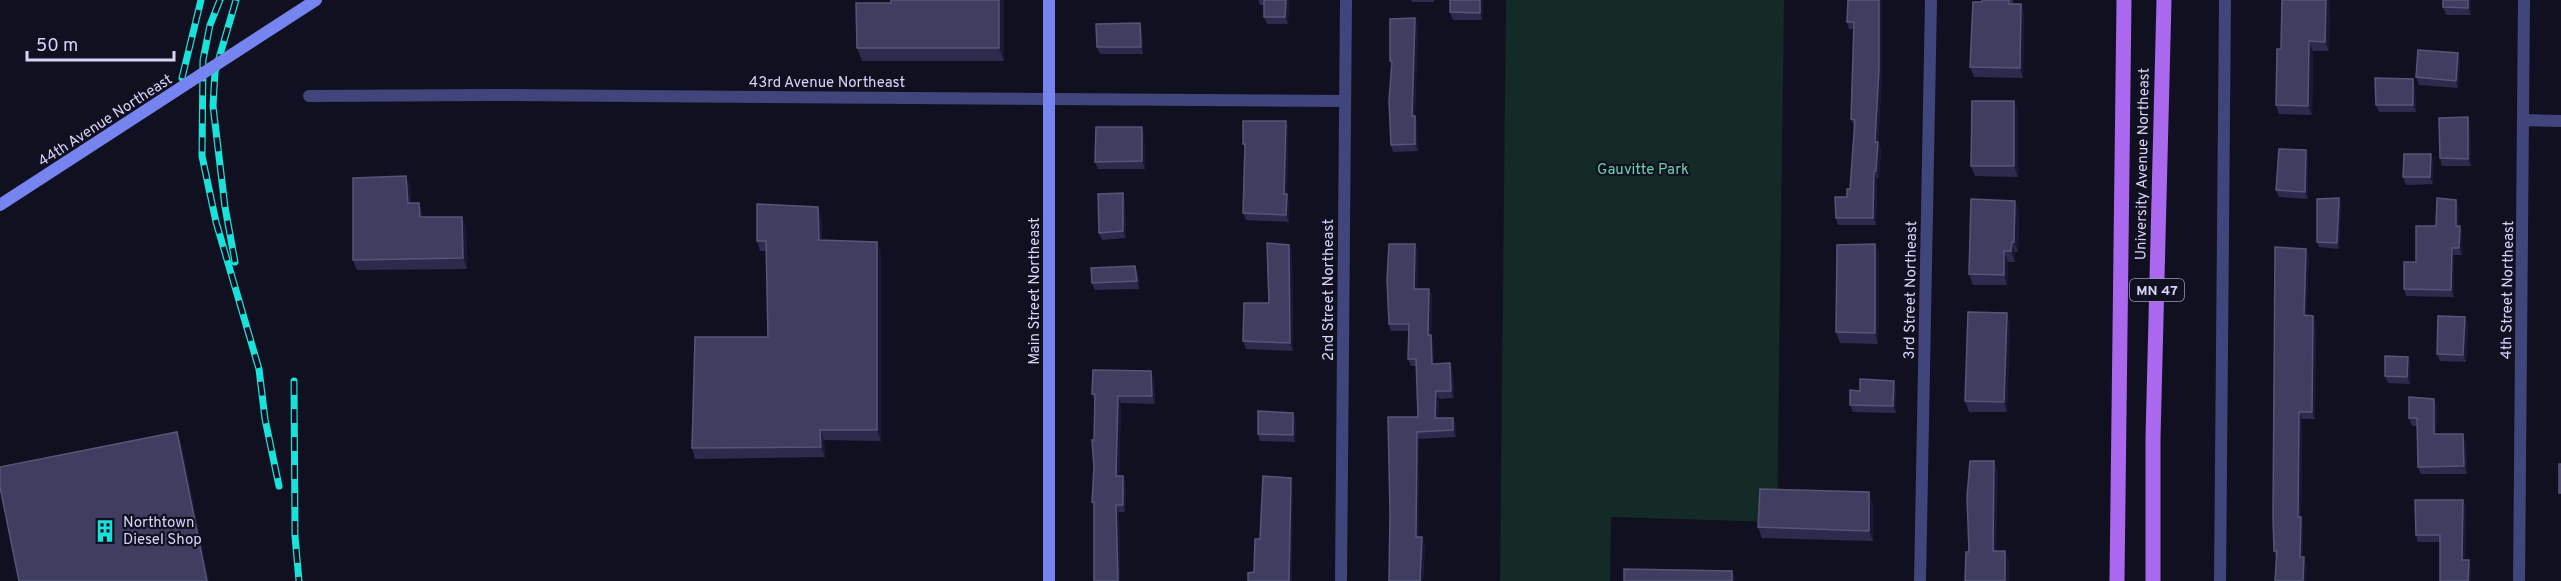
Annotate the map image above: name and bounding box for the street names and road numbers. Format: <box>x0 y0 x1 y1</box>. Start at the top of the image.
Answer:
street label: University Avenue Northeast <box>2132 68 2155 260</box>
street label: 44th Avenue Northeast <box>35 71 177 172</box>
street label: 43rd Avenue Northeast <box>749 74 905 93</box>
street label: Main Street Northeast <box>1026 217 1045 365</box>
street label: 2nd Street Northeast <box>1320 219 1339 361</box>
street label: 3rd Street Northeast <box>1901 220 1922 360</box>
street label: 4th Street Northeast <box>2498 220 2519 360</box>
road number: MN 47 <box>2130 279 2184 301</box>

